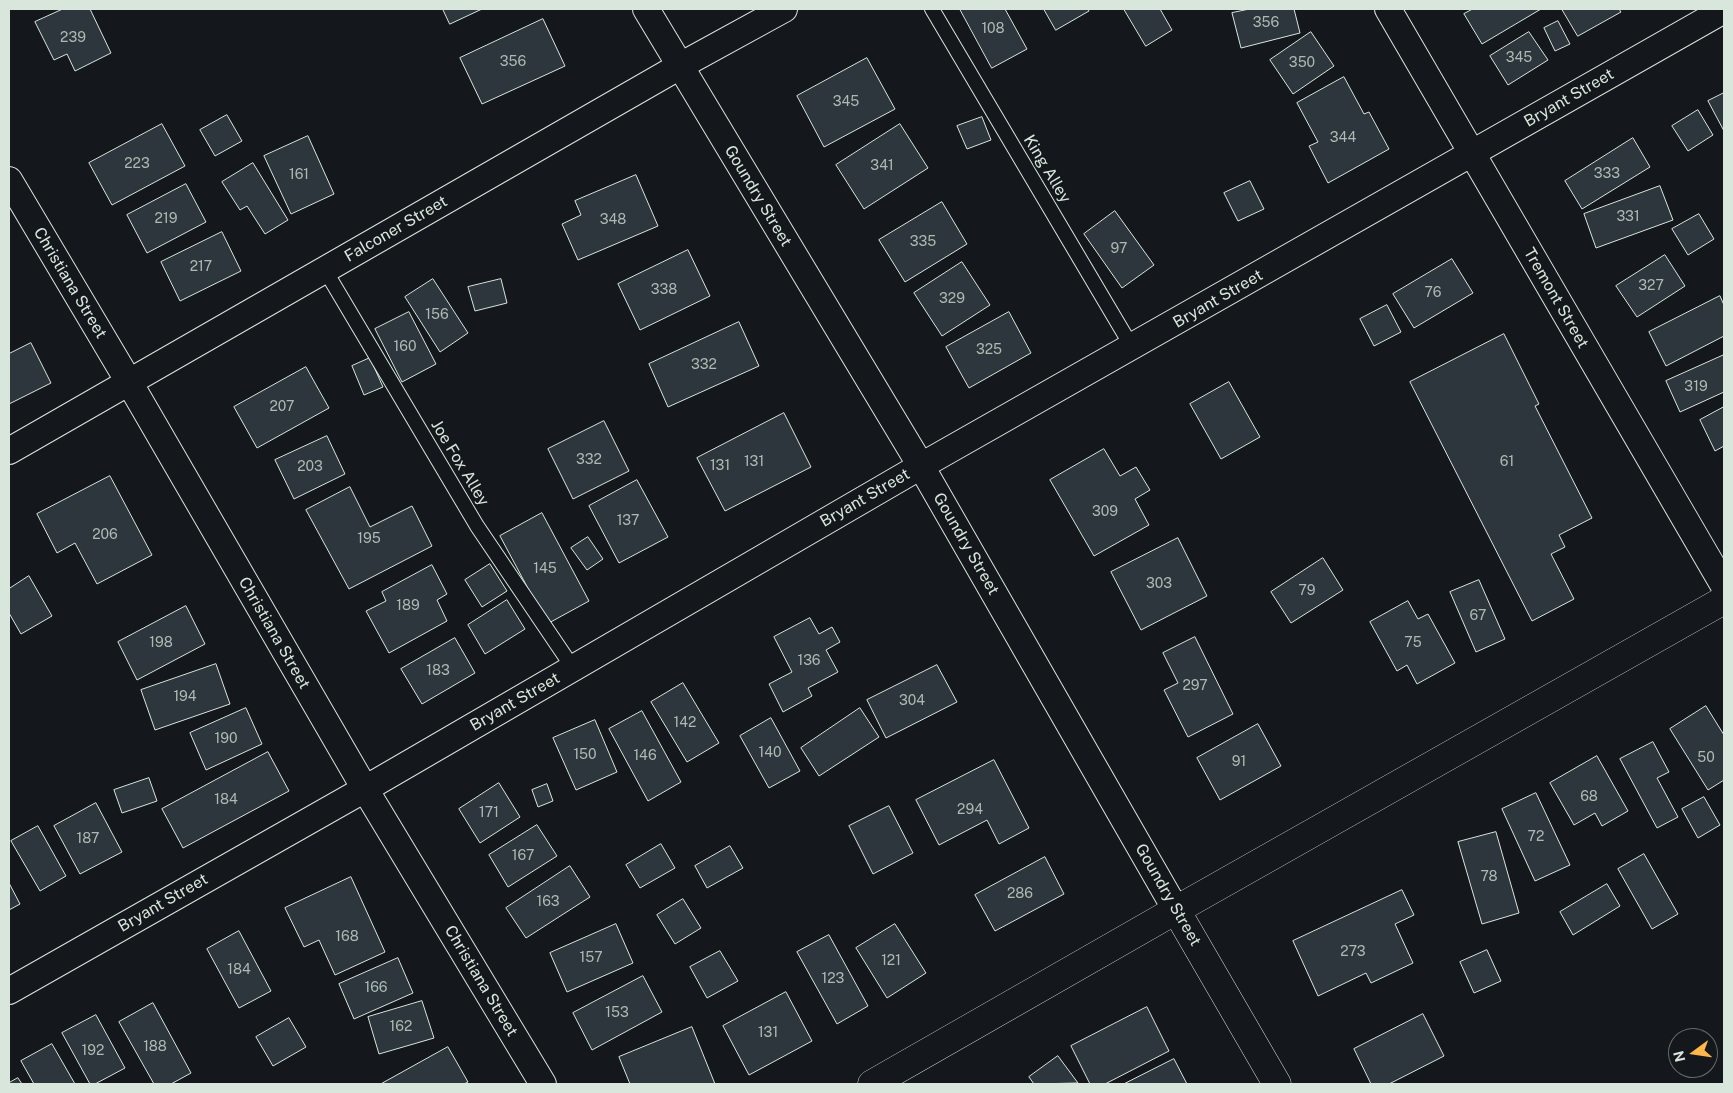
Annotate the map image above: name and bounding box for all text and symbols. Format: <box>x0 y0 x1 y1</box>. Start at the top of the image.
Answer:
house number: 356 <box>1253 15 1279 31</box>
house number: 108 <box>981 21 1005 37</box>
house number: 239 <box>60 30 86 46</box>
house number: 345 <box>1506 50 1532 66</box>
house number: 356 <box>500 54 526 70</box>
house number: 350 <box>1289 55 1315 71</box>
street label: Bryant Street <box>1521 65 1617 131</box>
house number: 345 <box>833 94 859 110</box>
house number: 344 <box>1330 130 1356 146</box>
street label: King Alley <box>1019 131 1075 207</box>
street label: Goundry Street <box>720 142 796 250</box>
house number: 223 <box>124 156 150 172</box>
house number: 341 <box>870 158 894 174</box>
house number: 333 <box>1594 166 1620 182</box>
house number: 161 <box>289 167 309 183</box>
street label: Falconer Street <box>341 192 451 266</box>
house number: 331 <box>1616 209 1640 225</box>
house number: 219 <box>155 211 177 227</box>
house number: 348 <box>600 212 626 228</box>
street label: Christiana Street <box>29 224 111 342</box>
house number: 335 <box>910 234 936 250</box>
house number: 97 <box>1111 241 1127 257</box>
street label: Tremont Street <box>1519 244 1593 352</box>
house number: 217 <box>190 259 212 275</box>
street label: Bryant Street <box>1170 266 1266 332</box>
house number: 327 <box>1638 278 1664 294</box>
house number: 338 <box>651 282 677 298</box>
house number: 76 <box>1425 285 1441 301</box>
house number: 329 <box>939 291 965 307</box>
house number: 156 <box>425 307 449 323</box>
house number: 160 <box>394 339 416 355</box>
house number: 325 <box>976 342 1002 358</box>
house number: 332 <box>691 357 717 373</box>
house number: 319 <box>1684 379 1708 395</box>
house number: 207 <box>269 399 295 415</box>
street label: Joe Fox Alley <box>427 417 493 509</box>
house number: 332 <box>576 452 602 468</box>
house number: 131 <box>744 454 764 470</box>
house number: 61 <box>1500 454 1514 470</box>
house number: 131 <box>710 458 730 474</box>
house number: 203 <box>297 459 323 475</box>
street label: Bryant Street <box>817 465 913 531</box>
street label: Goundry Street <box>929 490 1003 598</box>
house number: 309 <box>1092 504 1118 520</box>
house number: 137 <box>617 513 639 529</box>
house number: 206 <box>92 527 118 543</box>
house number: 195 <box>357 531 381 547</box>
house number: 145 <box>533 561 557 577</box>
street label: Christiana Street <box>234 574 314 692</box>
house number: 303 <box>1146 576 1172 592</box>
house number: 79 <box>1299 583 1315 599</box>
house number: 189 <box>396 598 420 614</box>
house number: 67 <box>1470 608 1486 624</box>
house number: 198 <box>149 635 173 651</box>
house number: 75 <box>1404 635 1422 651</box>
house number: 136 <box>797 653 821 669</box>
house number: 183 <box>426 663 450 679</box>
street label: Bryant Street <box>467 669 563 735</box>
house number: 297 <box>1182 678 1208 694</box>
house number: 194 <box>173 689 197 705</box>
house number: 304 <box>899 693 925 709</box>
house number: 142 <box>674 715 696 731</box>
house number: 190 <box>215 731 237 747</box>
house number: 140 <box>758 745 782 761</box>
house number: 150 <box>573 747 597 763</box>
house number: 146 <box>633 748 657 764</box>
house number: 50 <box>1697 750 1715 766</box>
house number: 91 <box>1232 754 1246 770</box>
house number: 68 <box>1580 789 1598 805</box>
house number: 184 <box>214 792 238 808</box>
house number: 294 <box>957 802 983 818</box>
house number: 171 <box>479 805 499 821</box>
house number: 72 <box>1528 829 1544 845</box>
house number: 187 <box>77 831 99 847</box>
street label: Goundry Street <box>1131 841 1205 949</box>
house number: 167 <box>512 848 534 864</box>
house number: 78 <box>1480 869 1498 885</box>
street label: Bryant Street <box>115 870 211 936</box>
house number: 286 <box>1007 886 1033 902</box>
house number: 163 <box>536 894 560 910</box>
street label: Christiana Street <box>440 922 522 1040</box>
house number: 168 <box>335 929 359 945</box>
house number: 273 <box>1340 944 1366 960</box>
house number: 157 <box>579 950 603 966</box>
house number: 121 <box>881 953 901 969</box>
house number: 184 <box>227 962 251 978</box>
house number: 123 <box>822 971 844 987</box>
house number: 166 <box>364 980 388 996</box>
house number: 153 <box>605 1005 629 1021</box>
house number: 162 <box>390 1019 412 1035</box>
house number: 131 <box>758 1025 778 1041</box>
north arrow <box>1668 1028 1718 1078</box>
house number: 188 <box>143 1039 167 1055</box>
house number: 192 <box>82 1043 104 1059</box>
text: N <box>1670 1049 1689 1064</box>

